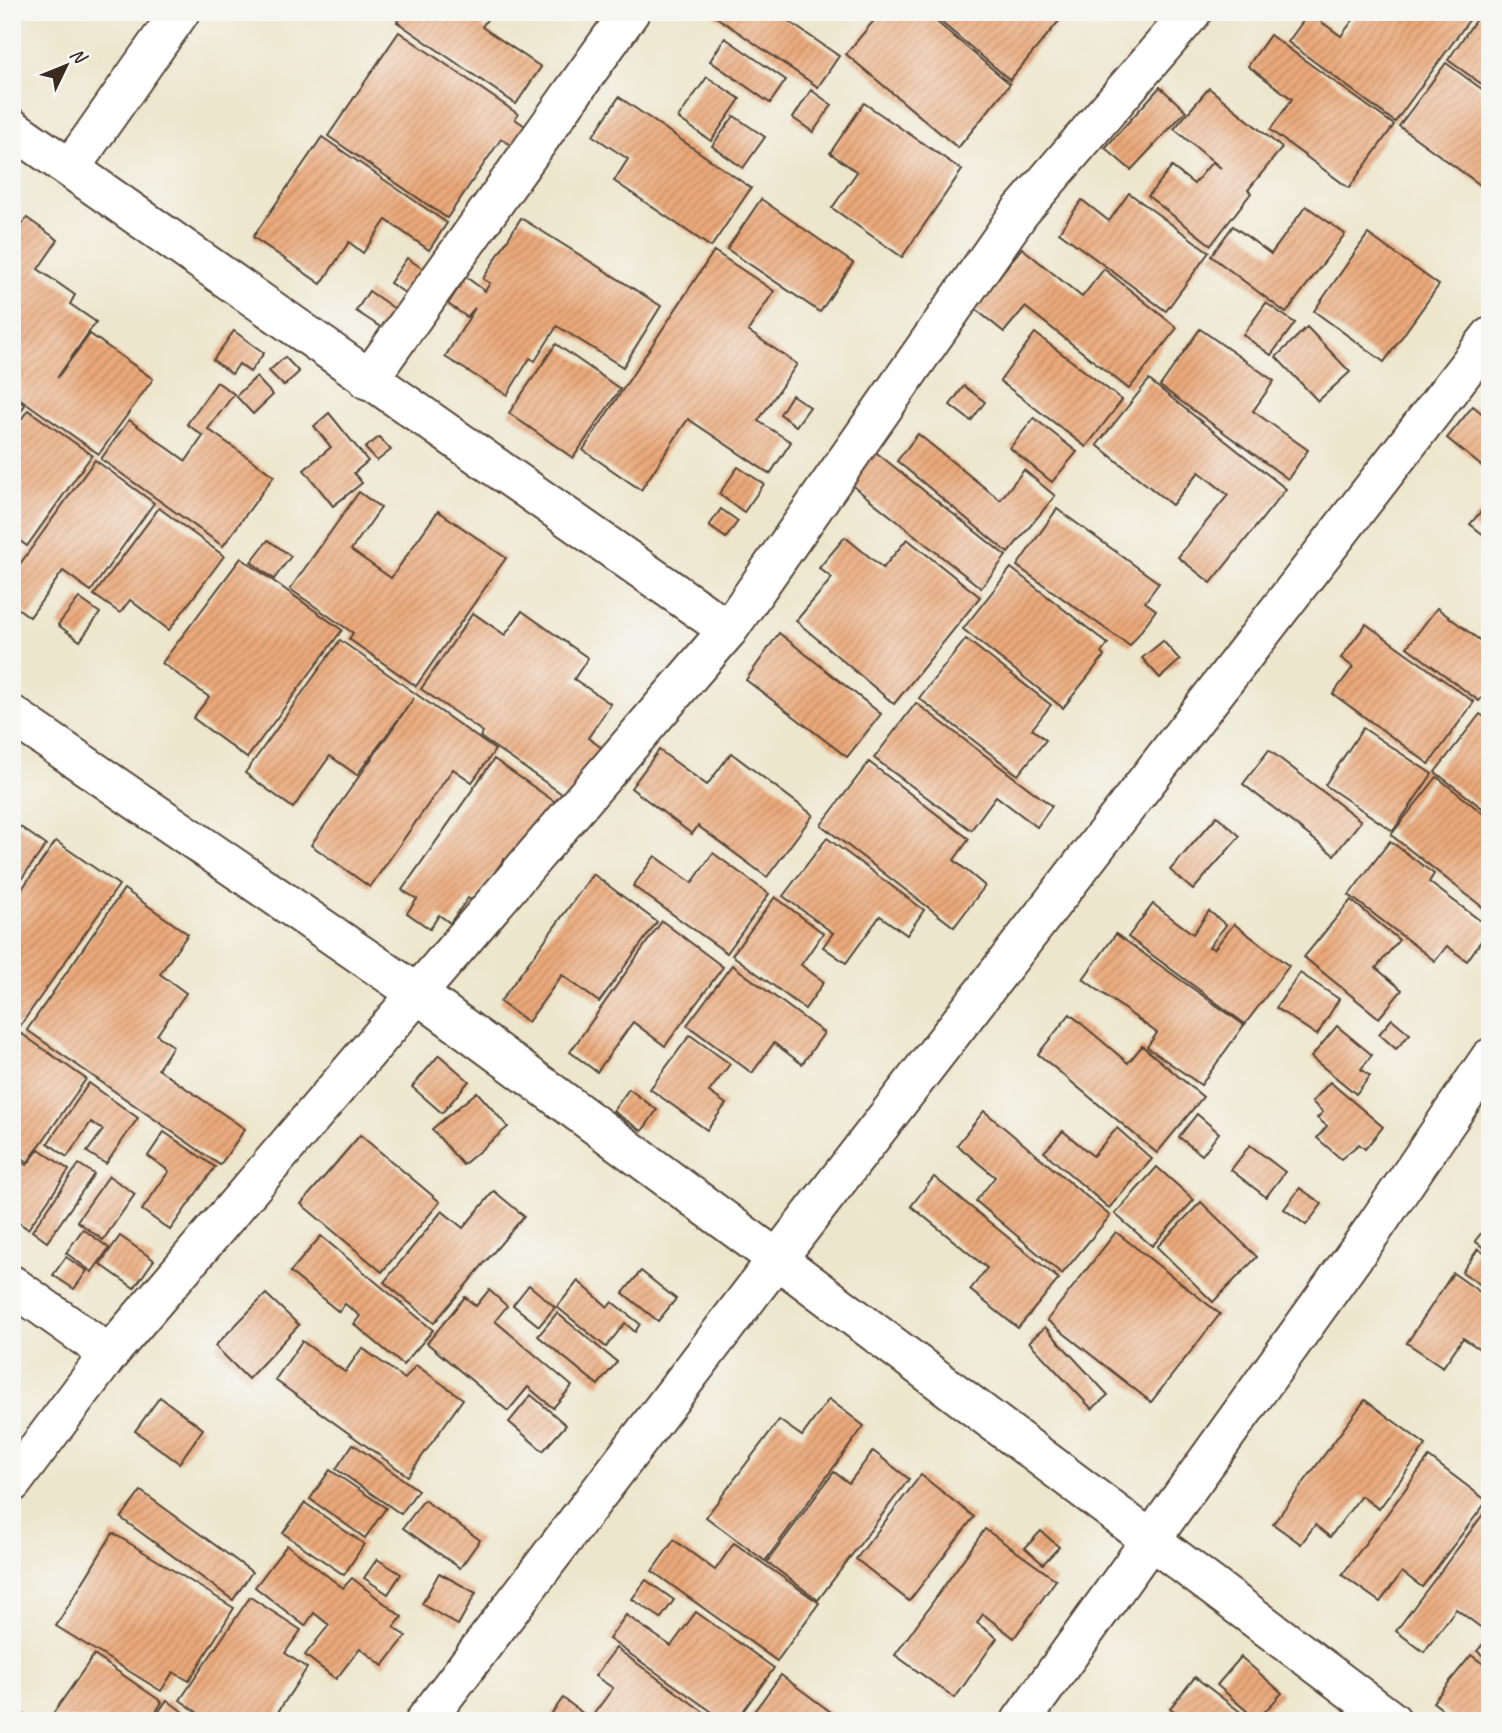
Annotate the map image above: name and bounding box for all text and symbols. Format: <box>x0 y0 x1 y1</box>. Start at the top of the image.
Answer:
north arrow <box>32 32 102 102</box>
text: N <box>65 43 93 70</box>

